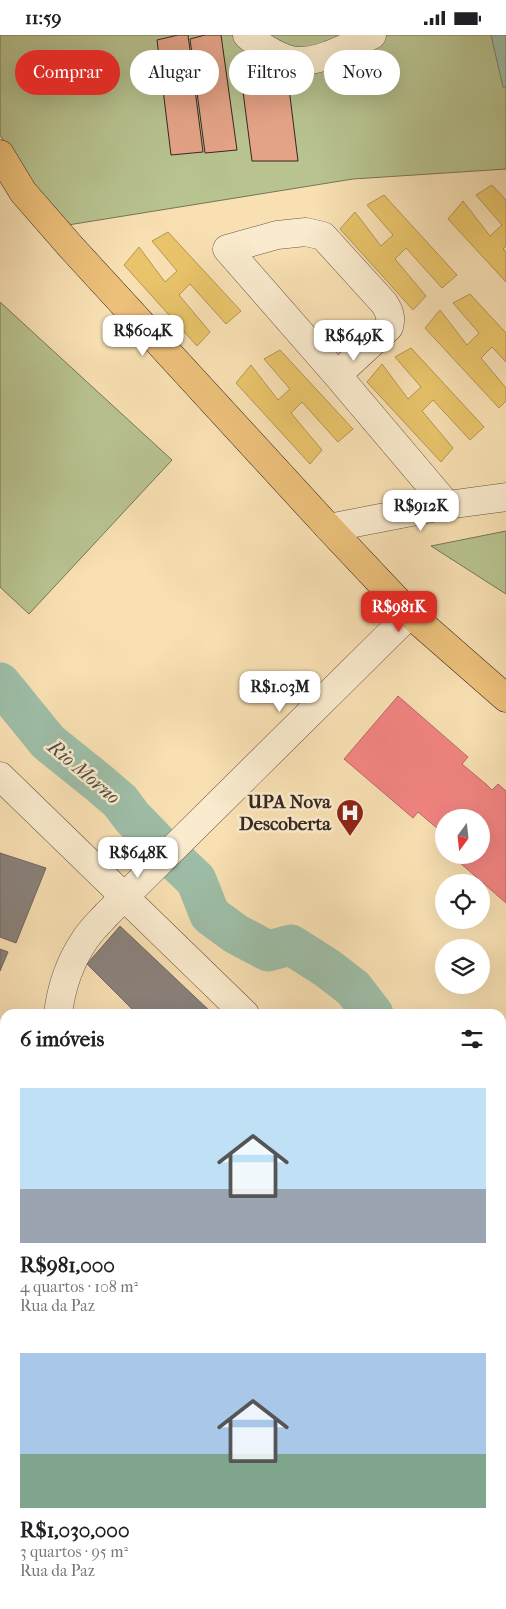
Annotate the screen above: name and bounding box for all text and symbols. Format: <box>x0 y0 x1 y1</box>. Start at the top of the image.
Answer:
text: 11:59 <box>25 7 61 29</box>
chip: Comprar <box>15 50 120 95</box>
chip: Alugar <box>130 50 219 95</box>
chip: Filtros <box>229 50 314 95</box>
chip: Novo <box>324 50 400 95</box>
pin: R$604K <box>102 315 184 357</box>
pin: R$649K <box>313 319 395 362</box>
text: R$604K <box>114 321 172 340</box>
text: R$649K <box>325 326 383 345</box>
pin: R$912K <box>380 489 462 532</box>
text: R$912K <box>394 496 448 515</box>
pin: R$981K <box>358 591 440 633</box>
text: R$981K <box>372 597 426 616</box>
pin: R$1.03M <box>234 671 326 713</box>
text: R$1.03M <box>250 677 310 696</box>
water label: Rio Morno <box>42 734 125 809</box>
place label: UPA Nova Descoberta <box>239 791 332 835</box>
hospital icon: UPA Nova Descoberta <box>335 798 365 837</box>
north arrow <box>435 809 490 864</box>
map controls <box>435 809 490 994</box>
pin: R$648K <box>97 837 179 879</box>
text: R$648K <box>109 843 167 862</box>
button: locate <box>435 874 490 929</box>
button: layers <box>435 939 490 994</box>
icon: filters <box>458 1025 486 1053</box>
text: 6 imóveis <box>20 1027 104 1051</box>
icon: home <box>208 1121 298 1211</box>
text: R$981,000 <box>20 1253 115 1277</box>
text: 4 quartos · 108 m² <box>20 1277 138 1296</box>
text: Rua da Paz <box>20 1296 95 1315</box>
icon: home <box>208 1386 298 1476</box>
text: R$1,030,000 <box>20 1518 130 1542</box>
text: 3 quartos · 95 m² <box>20 1542 128 1561</box>
text: Rua da Paz <box>20 1561 95 1580</box>

